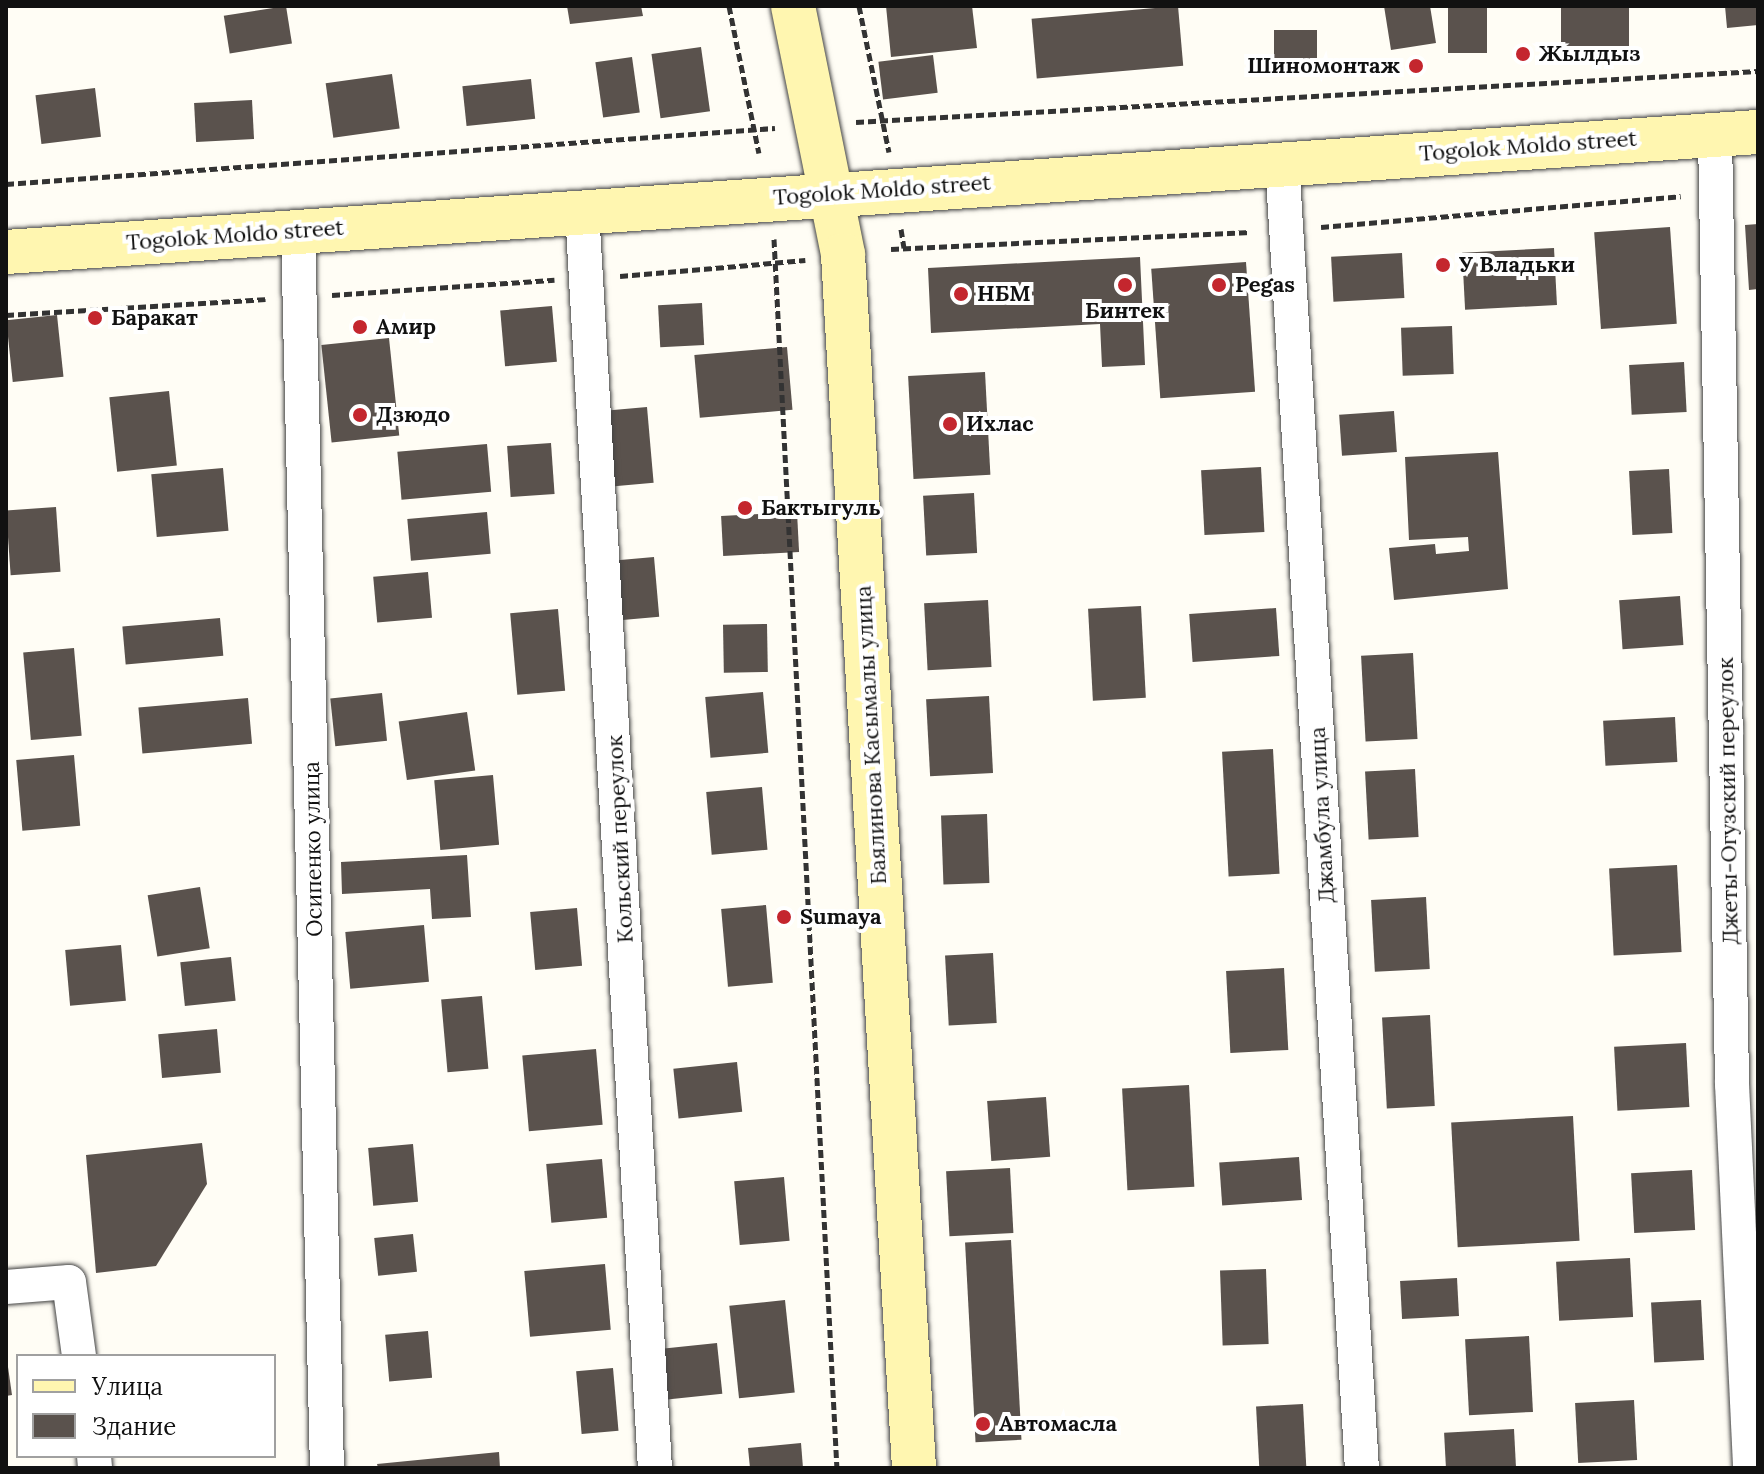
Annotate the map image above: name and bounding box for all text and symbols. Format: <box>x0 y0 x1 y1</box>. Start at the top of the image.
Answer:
place label: Жылдыз <box>1539 41 1641 67</box>
marker: Жылдыз <box>1514 45 1532 63</box>
place label: Шиномонтаж <box>1247 53 1400 79</box>
marker: Шиномонтаж <box>1407 57 1425 75</box>
street label: Togolok Moldo street <box>1418 125 1638 167</box>
street label: Togolok Moldo street <box>772 169 992 211</box>
street label: Togolok Moldo street <box>125 214 345 256</box>
place label: У Владьки <box>1459 252 1575 278</box>
marker: У Владьки <box>1434 256 1452 274</box>
place label: Pegas <box>1235 272 1295 298</box>
marker: Бинтек <box>1116 276 1134 294</box>
marker: Pegas <box>1210 276 1228 294</box>
place label: НБМ <box>977 281 1031 307</box>
marker: НБМ <box>952 285 970 303</box>
place label: Бинтек <box>1085 298 1165 324</box>
place label: Баракат <box>111 305 198 331</box>
marker: Баракат <box>86 309 104 327</box>
place label: Амир <box>376 314 436 340</box>
marker: Амир <box>351 318 369 336</box>
place label: Дзюдо <box>376 402 450 428</box>
marker: Дзюдо <box>351 406 369 424</box>
place label: Ихлас <box>966 411 1034 437</box>
marker: Ихлас <box>941 415 959 433</box>
place label: Бактыгуль <box>761 495 881 521</box>
marker: Бактыгуль <box>736 499 754 517</box>
street label: Баялинова Касымалы улица <box>850 585 892 885</box>
street label: Джеты-Огузский переулок <box>1712 657 1744 945</box>
street label: Джамбула улица <box>1304 726 1340 904</box>
street label: Кольский переулок <box>601 734 639 944</box>
street label: Осипенко улица <box>298 761 328 937</box>
place label: Sumaya <box>800 904 882 930</box>
marker: Sumaya <box>775 908 793 926</box>
legend <box>16 1354 276 1458</box>
text: Улица <box>92 1371 163 1402</box>
text: Здание <box>92 1411 176 1442</box>
place label: Автомасла <box>999 1411 1117 1437</box>
marker: Автомасла <box>974 1415 992 1433</box>

